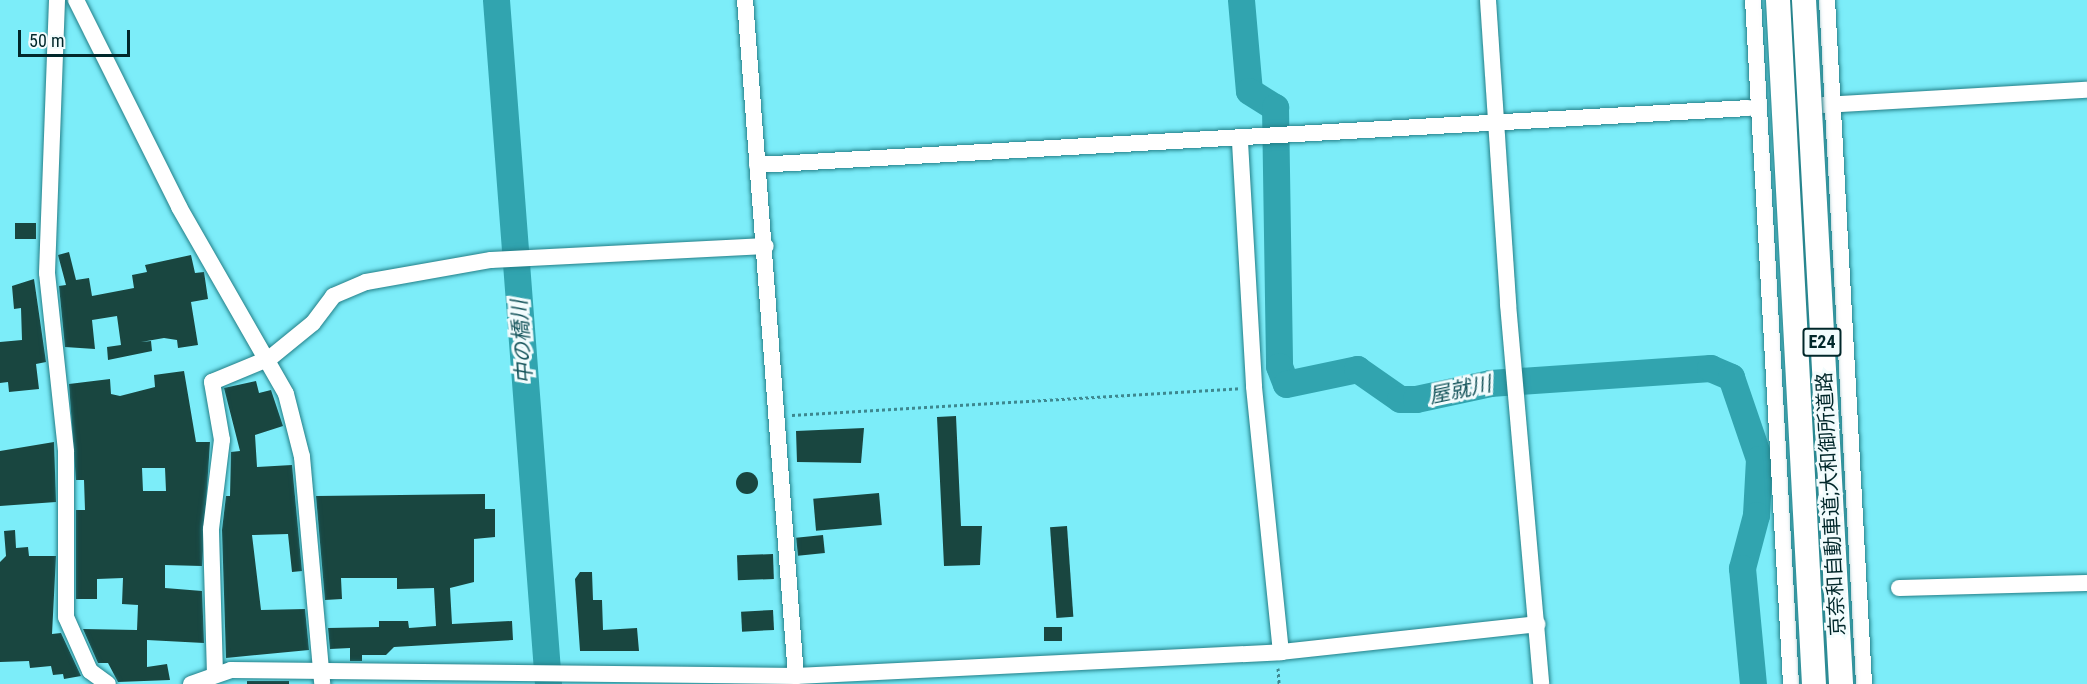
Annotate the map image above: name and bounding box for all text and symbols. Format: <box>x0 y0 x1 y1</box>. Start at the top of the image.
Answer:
scale bar <box>21 18 134 56</box>
text: 50 m <box>29 30 64 51</box>
water label: 中の橋川 <box>507 299 537 385</box>
road number: E24 <box>1801 327 1843 357</box>
water label: 屋就川 <box>1427 371 1493 409</box>
street label: 京奈和自動車道;大和御所道路 <box>1812 372 1850 636</box>

